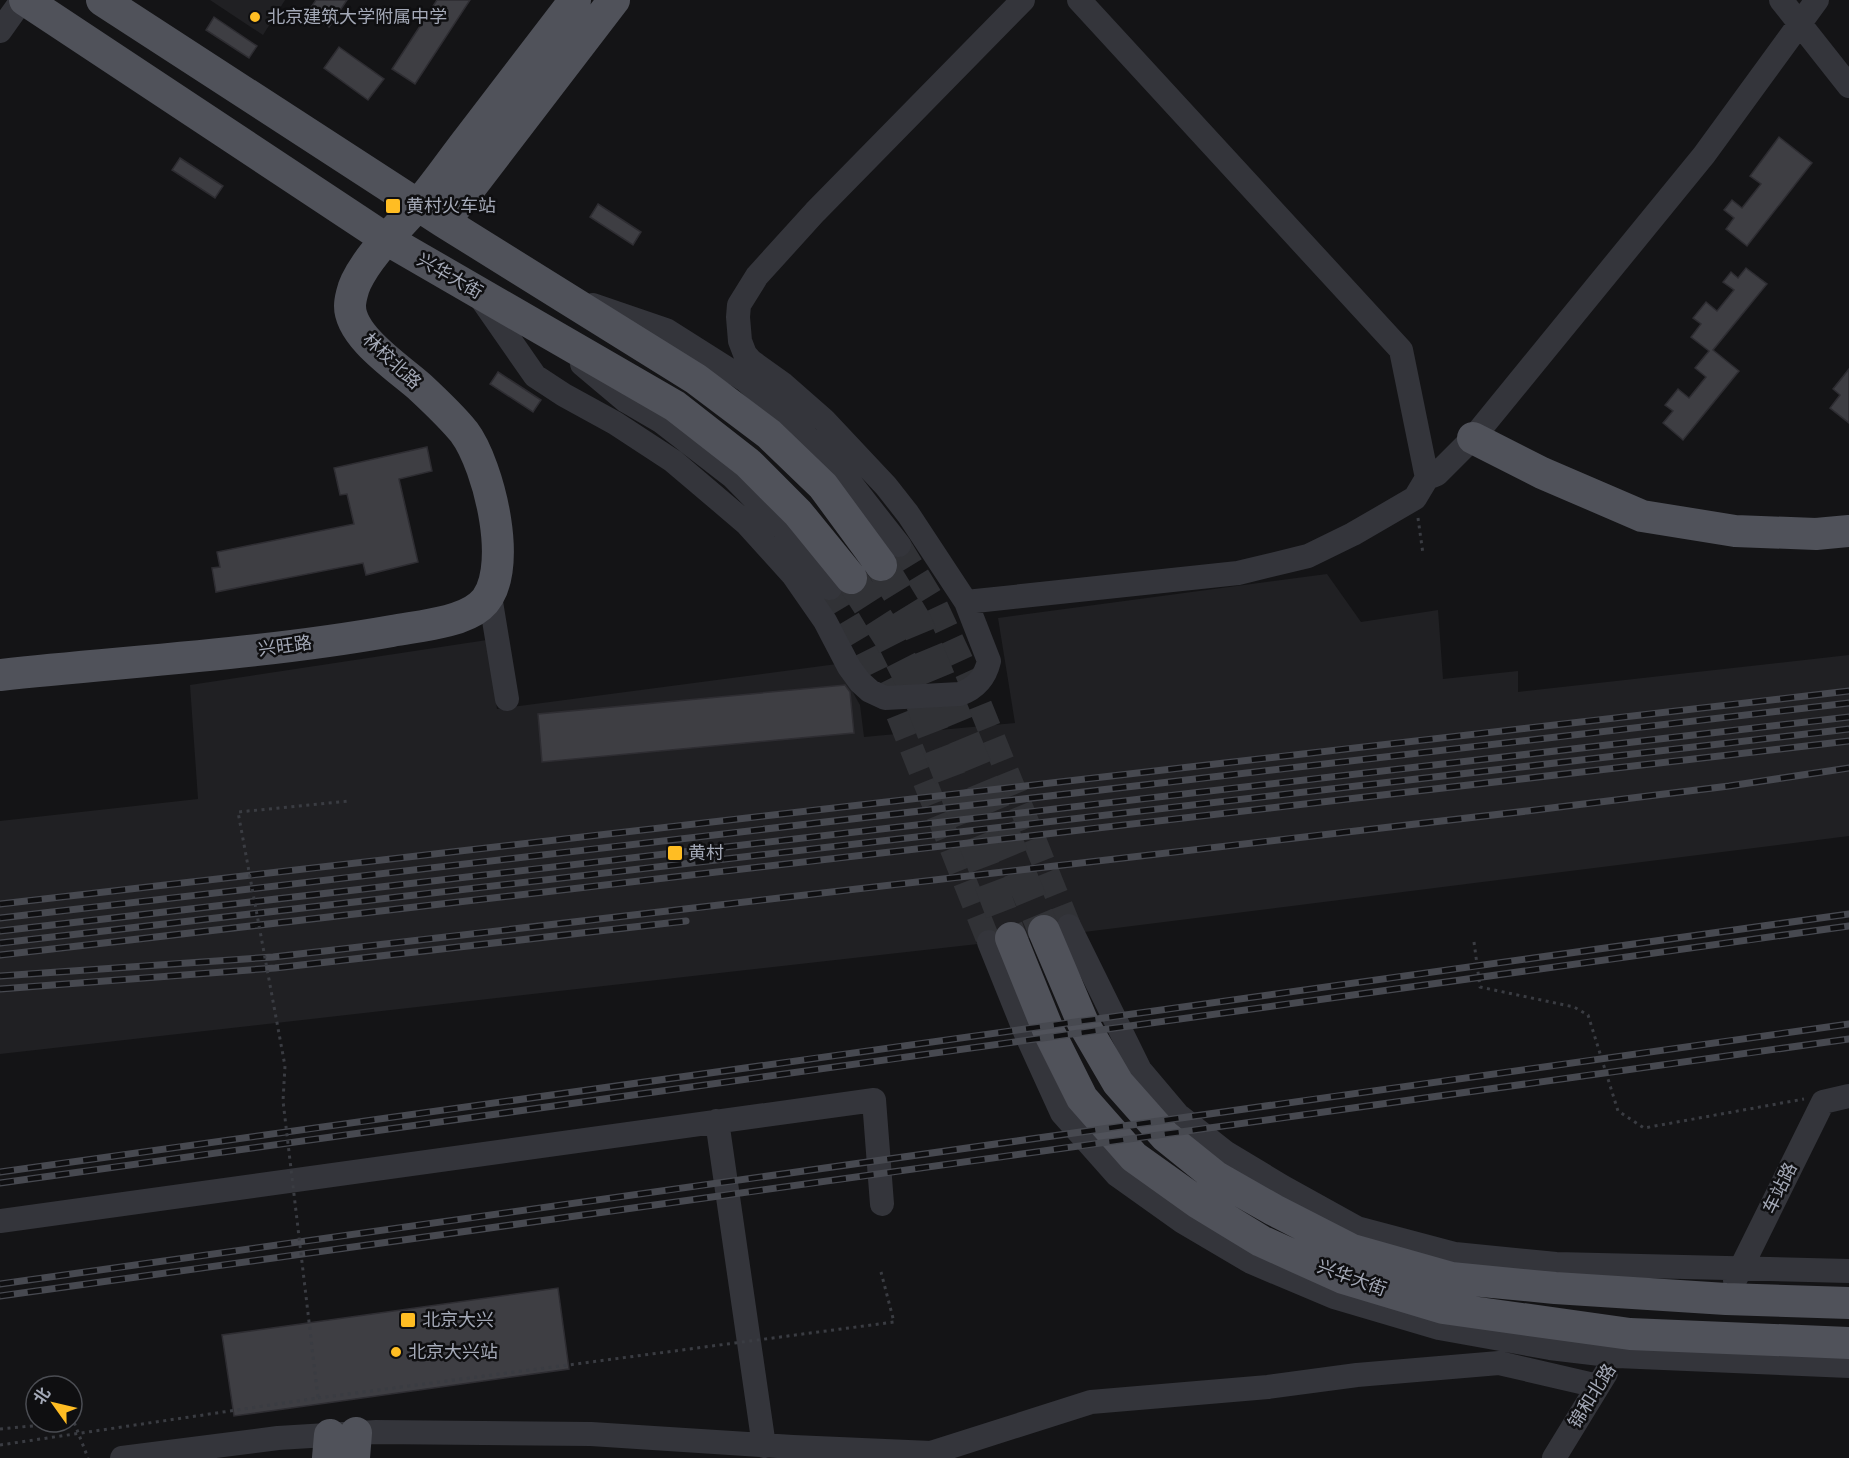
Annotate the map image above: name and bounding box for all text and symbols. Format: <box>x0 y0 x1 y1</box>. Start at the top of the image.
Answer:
place label: 北京建筑大学附属中学 <box>267 6 447 28</box>
marker: 北京建筑大学附属中学 <box>248 10 262 24</box>
place label: 黄村火车站 <box>406 195 496 217</box>
marker: 黄村火车站 <box>384 197 402 215</box>
street label: 兴华大街 <box>413 248 487 304</box>
street label: 林校北路 <box>358 328 426 394</box>
street label: 兴旺路 <box>257 631 313 661</box>
place label: 黄村 <box>688 842 724 864</box>
marker: 黄村 <box>666 844 684 862</box>
street label: 车站路 <box>1758 1159 1802 1217</box>
street label: 兴华大街 <box>1314 1255 1390 1301</box>
place label: 北京大兴 <box>422 1309 494 1331</box>
marker: 北京大兴 <box>399 1311 417 1329</box>
place label: 北京大兴站 <box>408 1341 498 1363</box>
marker: 北京大兴站 <box>389 1345 403 1359</box>
street label: 锦和北路 <box>1564 1360 1620 1432</box>
north arrow <box>24 1374 84 1434</box>
text: 北 <box>30 1384 54 1408</box>

